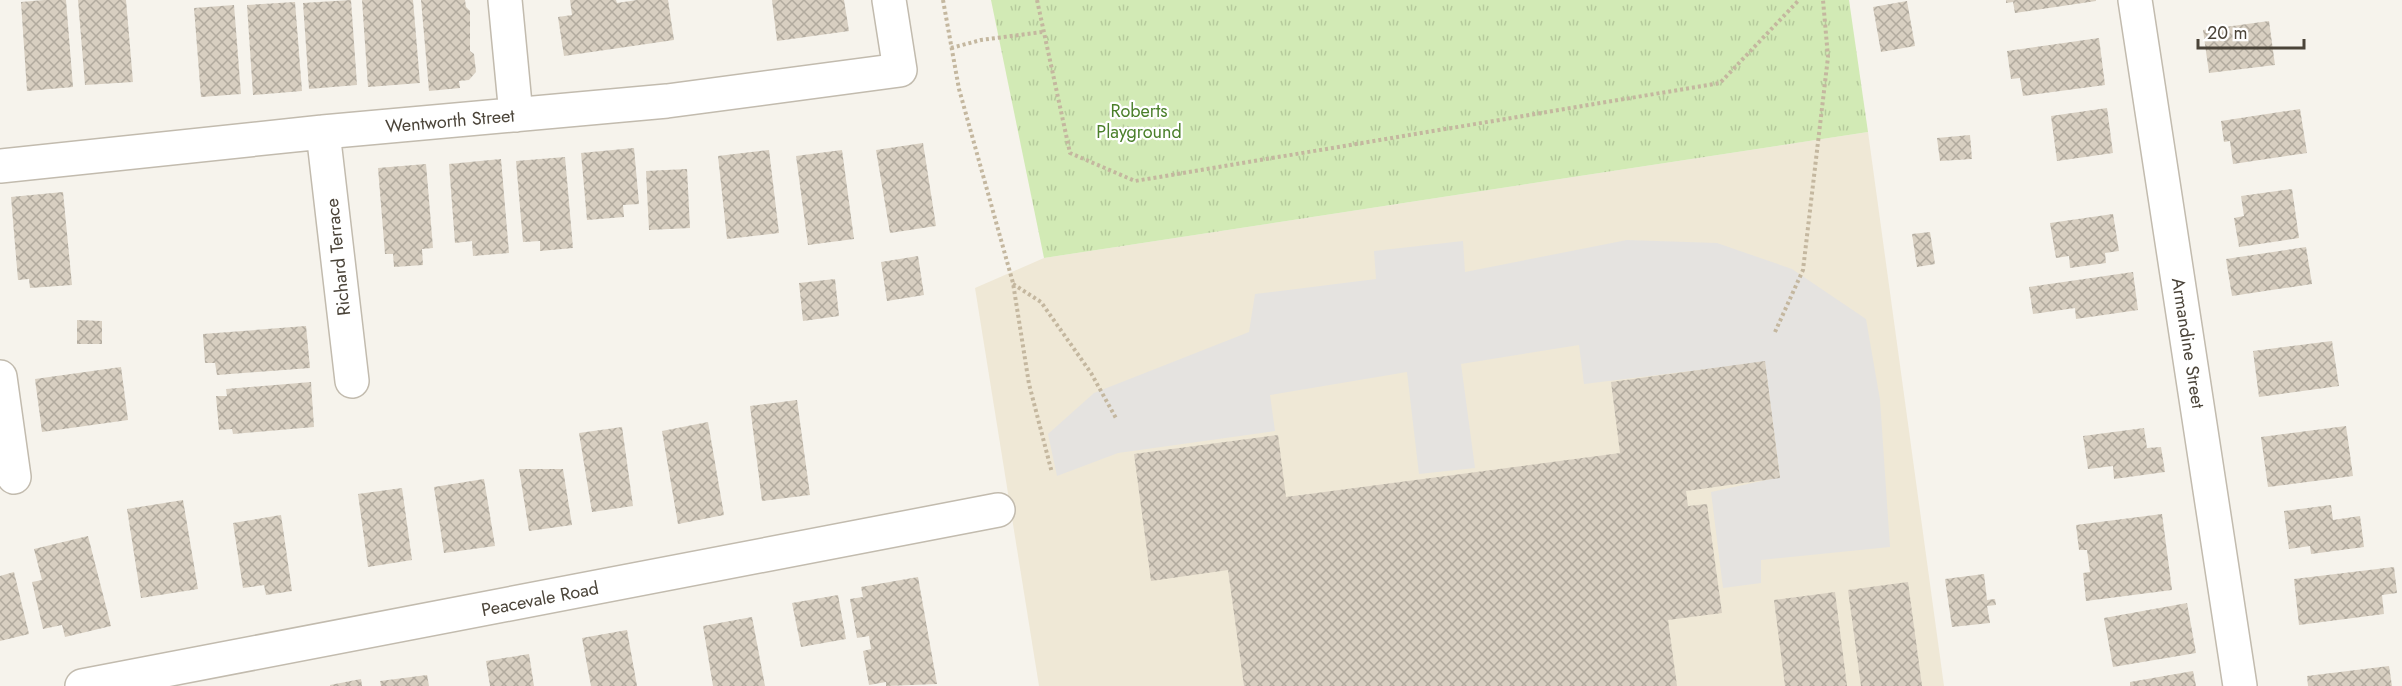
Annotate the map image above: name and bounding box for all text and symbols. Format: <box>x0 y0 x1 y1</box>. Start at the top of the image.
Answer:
scale bar <box>2198 12 2304 50</box>
text: 20 m <box>2207 20 2247 46</box>
park label: Roberts Playground <box>1096 98 1182 145</box>
street label: Wentworth Street <box>384 102 516 140</box>
street label: Richard Terrace <box>319 197 357 317</box>
street label: Armandine Street <box>2165 276 2211 411</box>
street label: Peacevale Road <box>479 575 601 623</box>

